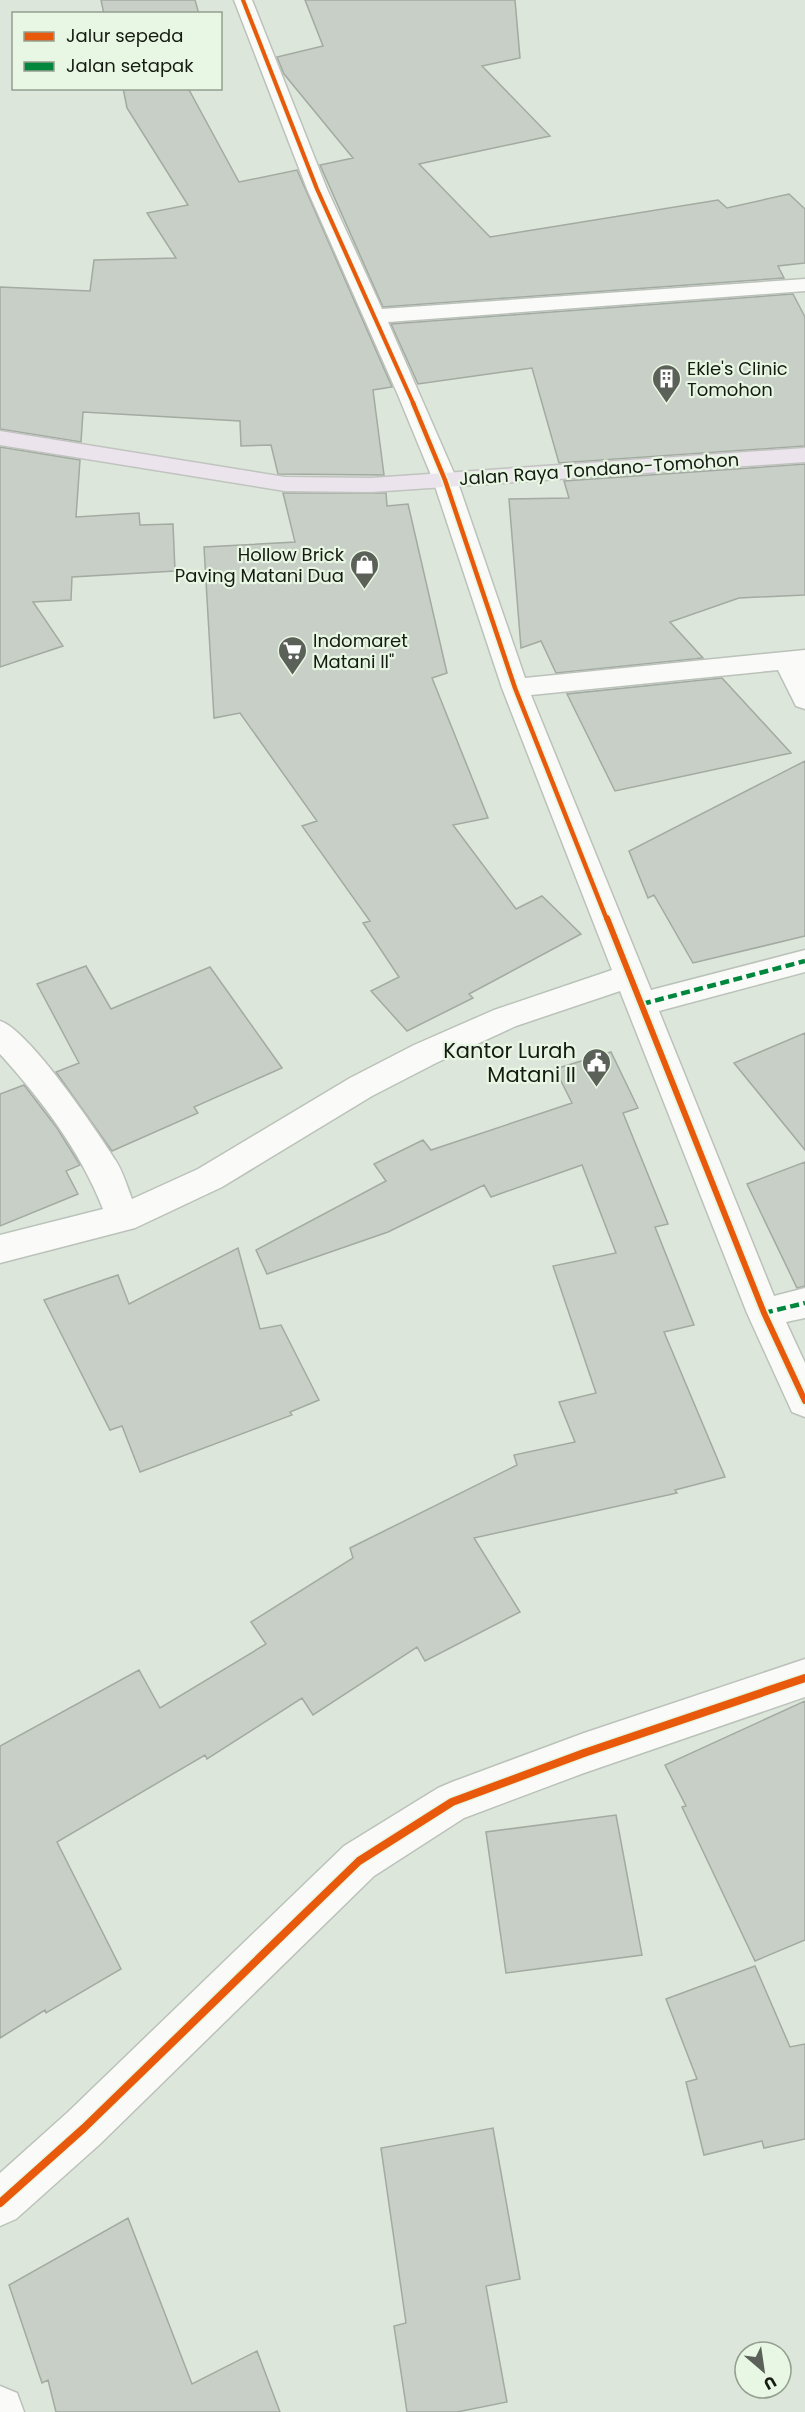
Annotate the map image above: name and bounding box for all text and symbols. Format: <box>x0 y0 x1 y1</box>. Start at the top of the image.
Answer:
legend <box>12 12 222 90</box>
text: Jalur sepeda <box>66 23 183 48</box>
text: Jalan setapak <box>66 53 194 78</box>
place label: Ekle's Clinic Tomohon <box>687 356 788 402</box>
building icon: Ekle's Clinic Tomohon <box>650 362 682 404</box>
street label: Jalan Raya Tondano-Tomohon <box>458 447 740 491</box>
place label: Hollow Brick Paving Matani Dua <box>175 542 345 588</box>
shop icon: Hollow Brick Paving Matani Dua <box>349 548 381 590</box>
place label: Indomaret Matani II" <box>313 628 408 674</box>
supermarket icon: Indomaret Matani II" <box>276 634 308 676</box>
place label: Kantor Lurah Matani II <box>443 1036 576 1089</box>
public building icon: Kantor Lurah Matani II <box>581 1046 613 1088</box>
north arrow <box>733 2340 793 2400</box>
text: U <box>760 2370 781 2395</box>

